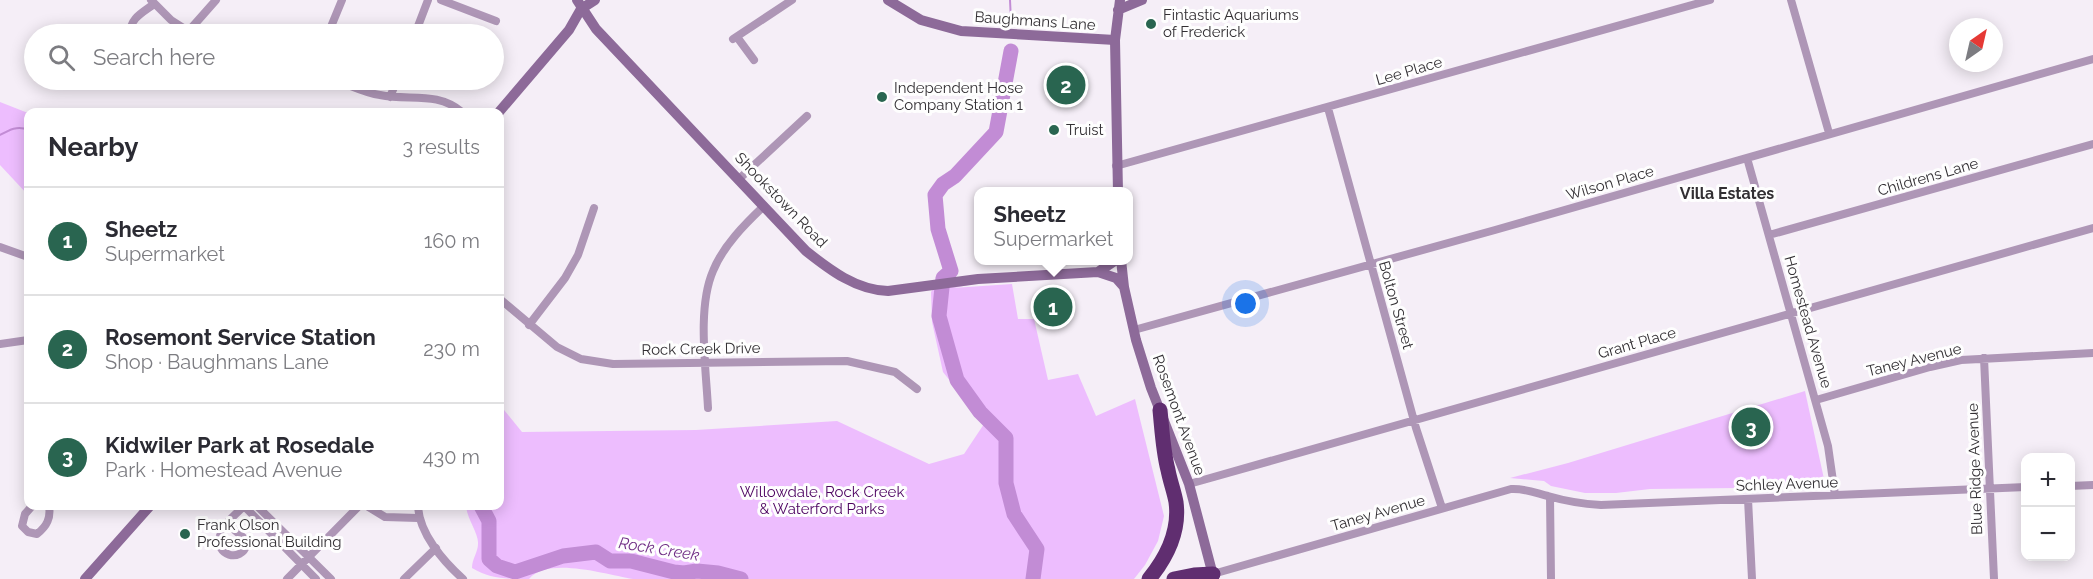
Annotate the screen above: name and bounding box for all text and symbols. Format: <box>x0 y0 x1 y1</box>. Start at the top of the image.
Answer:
place label: Fintastic Aquariums of Frederick <box>1163 6 1299 41</box>
street label: Baughmans Lane <box>974 8 1096 34</box>
marker: Fintastic Aquariums of Frederick <box>1144 17 1158 31</box>
north arrow <box>1949 18 2003 72</box>
search box <box>24 24 504 90</box>
icon: search <box>45 41 78 74</box>
text: Search here <box>93 44 215 70</box>
street label: Lee Place <box>1374 53 1445 89</box>
pin: 2 <box>1046 62 1086 107</box>
place label: Independent Hose Company Station 1 <box>894 79 1023 114</box>
marker: Independent Hose Company Station 1 <box>875 90 889 104</box>
place label: Truist <box>1066 121 1104 139</box>
marker: Truist <box>1047 123 1061 137</box>
text: Nearby <box>48 132 138 162</box>
text: 3 results <box>402 135 480 159</box>
street label: Shookstown Road <box>731 149 831 251</box>
street label: Childrens Lane <box>1876 154 1981 200</box>
street label: Wilson Place <box>1564 162 1656 204</box>
district label: Villa Estates <box>1680 184 1774 203</box>
popup <box>974 187 1133 265</box>
text: Sheetz <box>994 201 1066 227</box>
text: Sheetz <box>105 216 177 242</box>
text: Supermarket <box>994 227 1113 251</box>
text: 1 <box>63 229 72 253</box>
text: 160 m <box>424 229 480 253</box>
text: Supermarket <box>105 242 225 266</box>
street label: Homestead Avenue <box>1780 254 1836 390</box>
street label: Bolton Street <box>1375 259 1417 351</box>
pin: 1 <box>1034 284 1072 330</box>
your location <box>1231 289 1260 318</box>
street label: Grant Place <box>1596 323 1678 363</box>
text: Rosemont Service Station <box>105 324 376 350</box>
text: 2 <box>62 337 73 361</box>
text: 230 m <box>423 337 480 361</box>
street label: Rock Creek Drive <box>641 339 761 359</box>
street label: Taney Avenue <box>1865 340 1963 380</box>
text: Shop · Baughmans Lane <box>105 350 329 374</box>
street label: Rosemont Avenue <box>1149 352 1209 478</box>
street label: Blue Ridge Avenue <box>1964 403 1986 535</box>
pin: 3 <box>1732 404 1770 450</box>
text: Kidwiler Park at Rosedale <box>105 432 374 458</box>
text: 3 <box>62 445 73 469</box>
text: 430 m <box>423 445 480 469</box>
map controls <box>2021 453 2075 561</box>
button: + <box>2021 453 2075 507</box>
text: Park · Homestead Avenue <box>105 458 342 482</box>
street label: Schley Avenue <box>1735 473 1839 495</box>
park label: Willowdale, Rock Creek & Waterford Parks <box>740 483 904 518</box>
street label: Taney Avenue <box>1329 491 1427 535</box>
button: − <box>2021 507 2075 561</box>
place label: Frank Olson Professional Building <box>197 516 342 551</box>
marker: Frank Olson Professional Building <box>178 527 192 541</box>
water label: Rock Creek <box>617 533 701 565</box>

